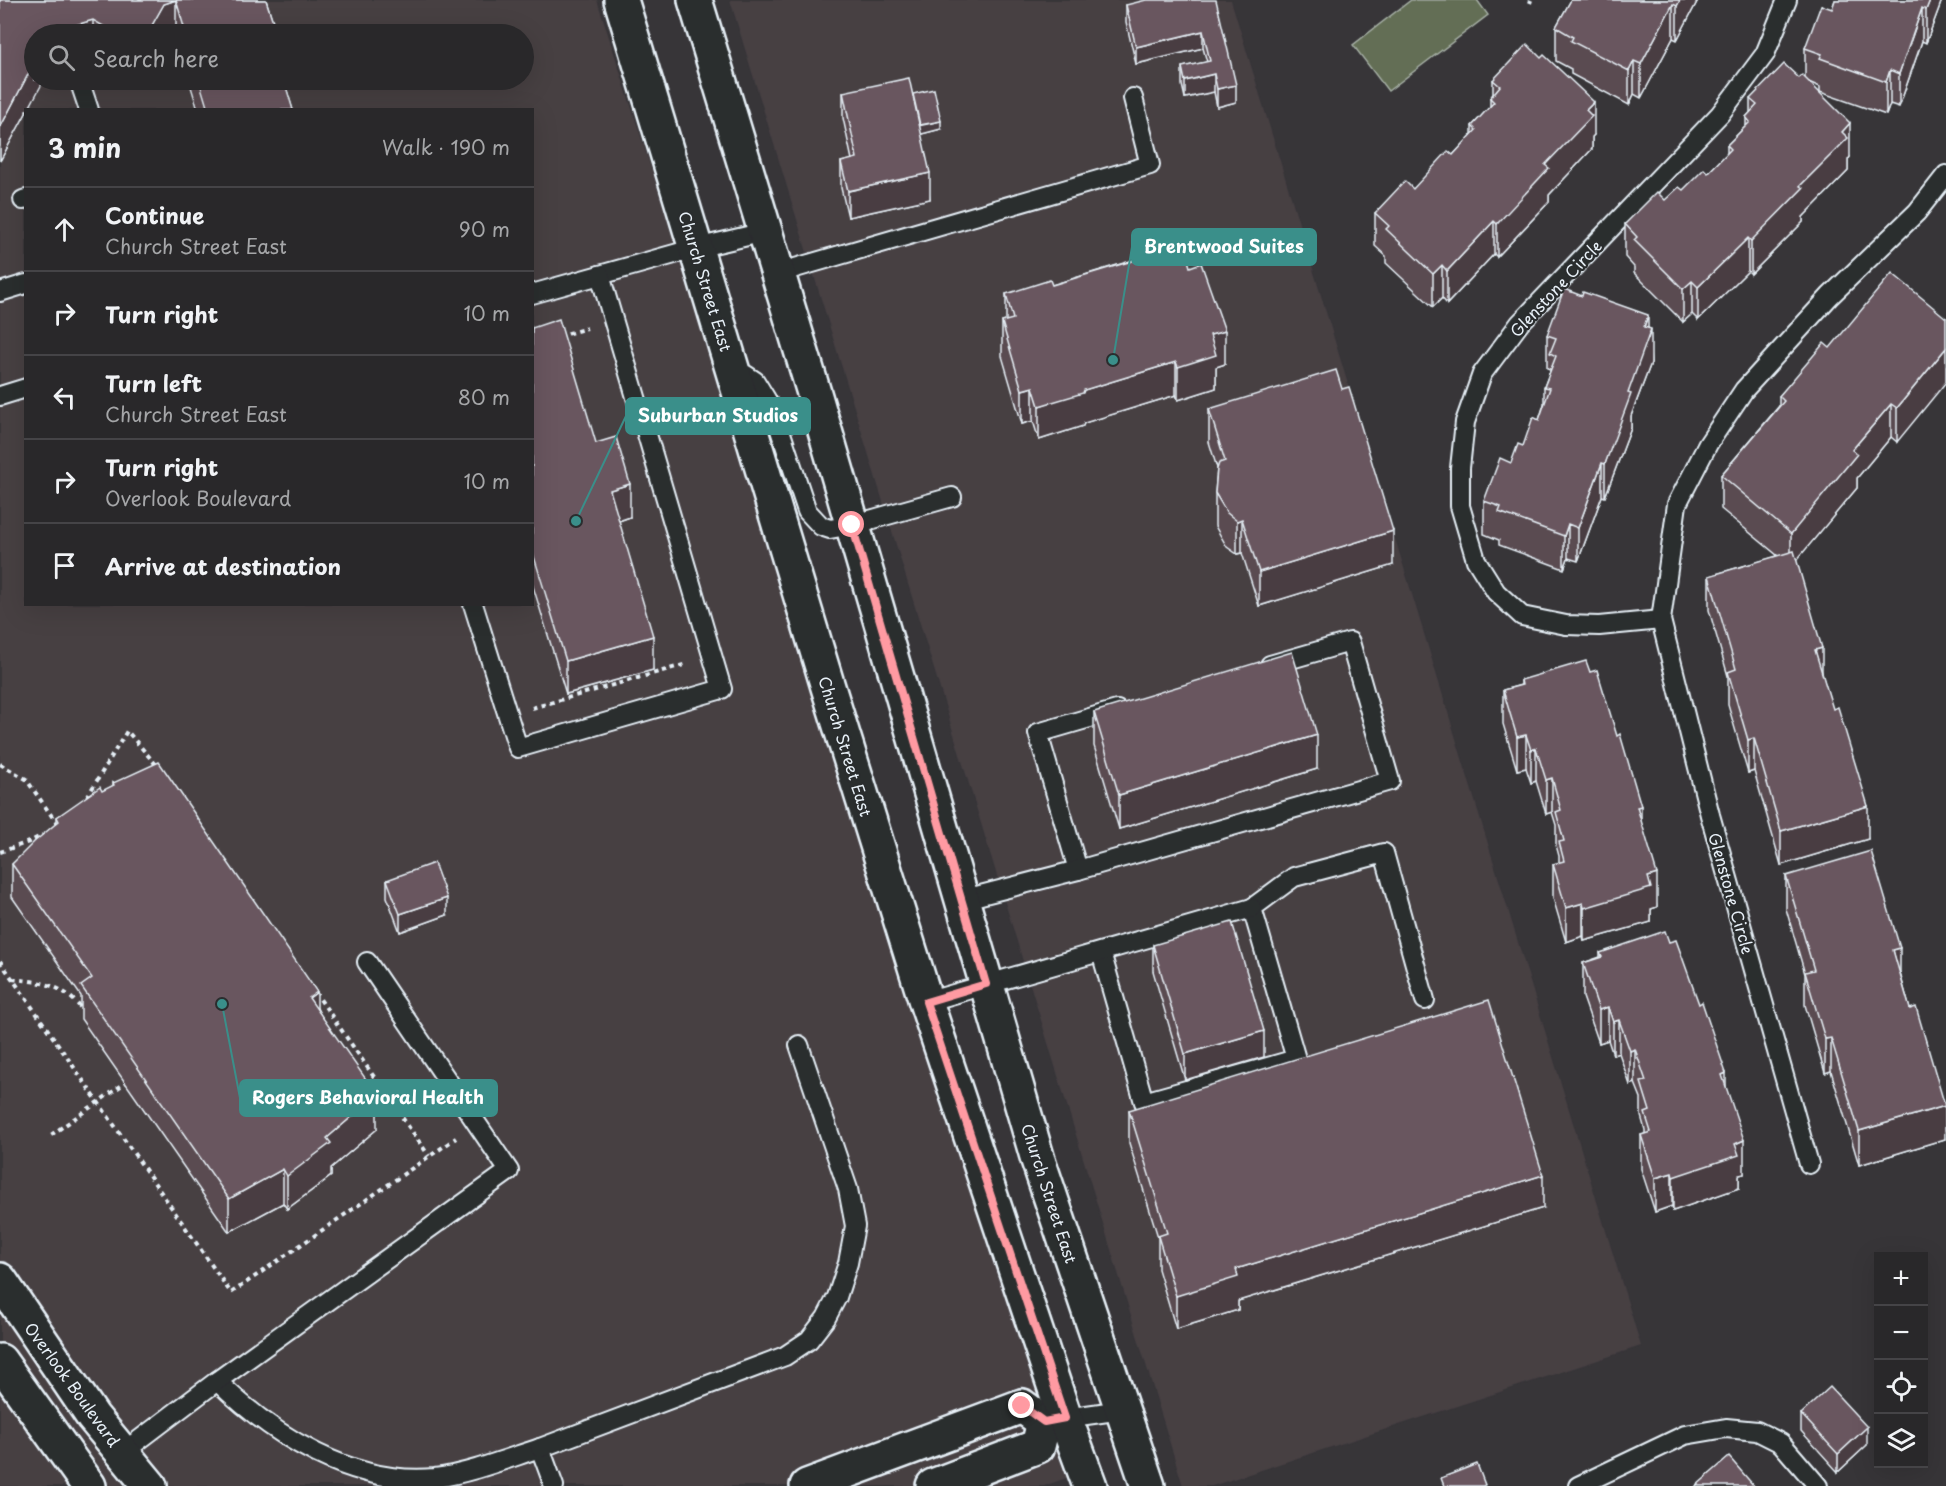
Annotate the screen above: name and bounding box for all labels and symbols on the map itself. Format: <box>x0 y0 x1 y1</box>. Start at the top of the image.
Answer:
street label: Church Street East <box>673 208 739 354</box>
callout: Brentwood Suites <box>1132 229 1316 265</box>
text: Brentwood Suites <box>1144 232 1304 259</box>
street label: Glenstone Circle <box>1504 234 1607 342</box>
callout: Suburban Studios <box>626 398 810 434</box>
text: Suburban Studios <box>638 401 799 428</box>
route start <box>838 511 864 537</box>
street label: Church Street East <box>813 673 879 819</box>
street label: Glenstone Circle <box>1703 830 1761 957</box>
callout: Rogers Behavioral Health <box>240 1080 497 1116</box>
text: Rogers Behavioral Health <box>252 1083 484 1110</box>
street label: Church Street East <box>1016 1120 1084 1266</box>
street label: Overlook Boulevard <box>20 1317 127 1451</box>
route end <box>1008 1392 1034 1418</box>

